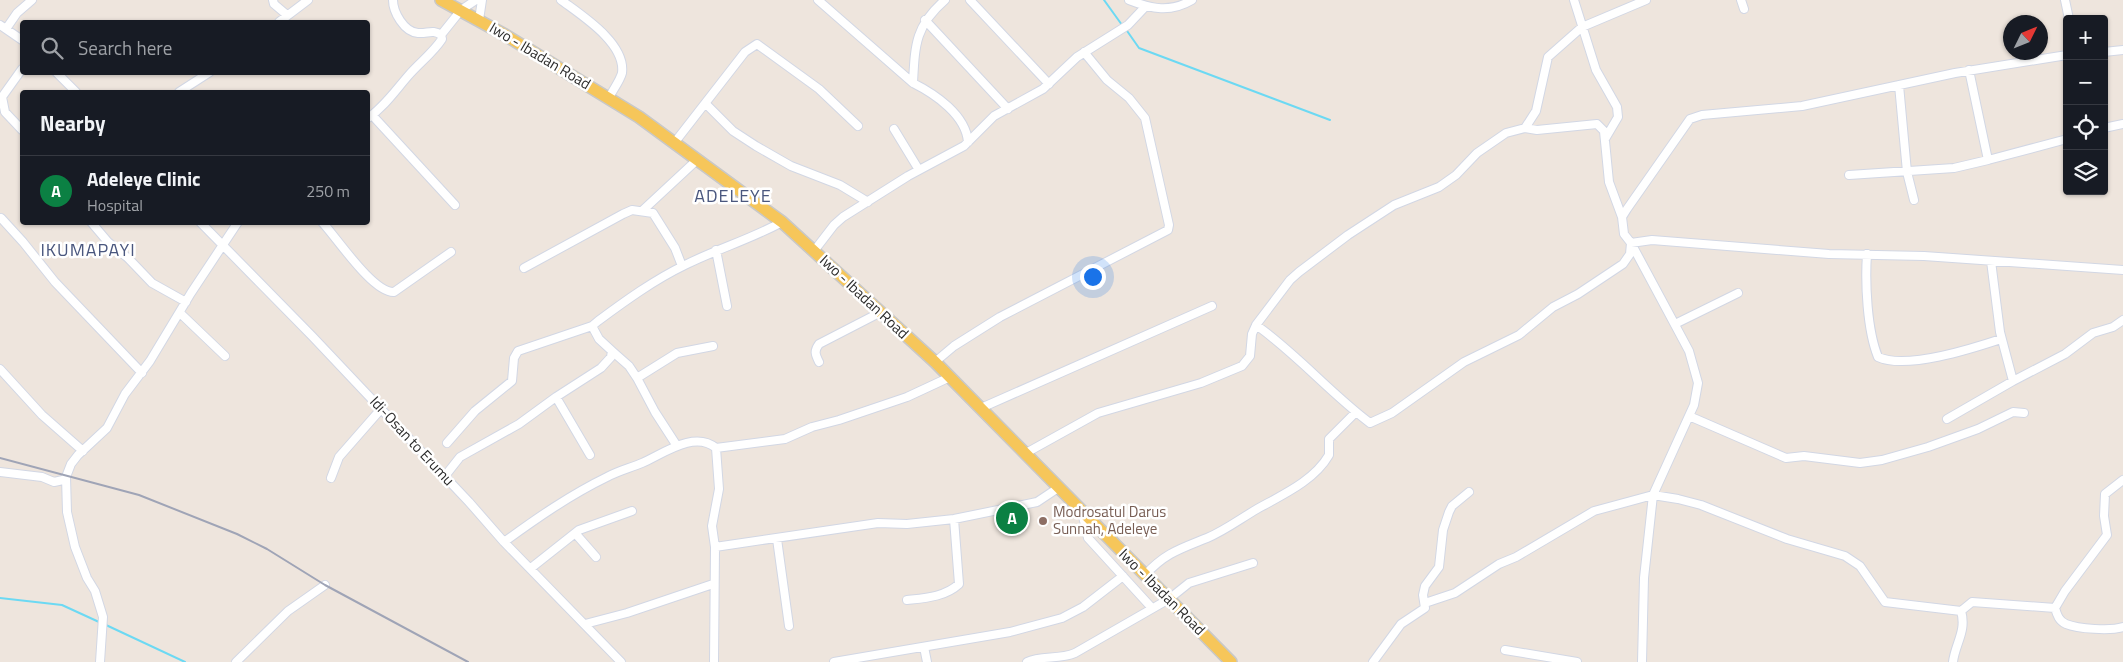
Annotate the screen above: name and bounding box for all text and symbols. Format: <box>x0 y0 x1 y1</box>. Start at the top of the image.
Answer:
north arrow <box>2003 15 2048 60</box>
map controls <box>2063 15 2108 195</box>
button: + <box>2063 15 2108 60</box>
street label: Iwo - Ibadan Road <box>485 16 595 95</box>
search box <box>20 20 370 75</box>
text: Search here <box>78 33 172 62</box>
icon: search <box>38 34 66 62</box>
button: − <box>2063 60 2108 105</box>
button: locate <box>2063 105 2108 150</box>
text: Nearby <box>40 107 105 139</box>
button: layers <box>2063 150 2108 195</box>
text: Adeleye Clinic <box>87 164 201 193</box>
text: A <box>51 179 61 203</box>
text: 250 m <box>306 179 350 203</box>
district label: ADELEYE <box>694 182 772 209</box>
text: Hospital <box>87 193 143 217</box>
district label: IKUMAPAYI <box>40 236 136 263</box>
street label: Iwo - Ibadan Road <box>815 249 914 344</box>
your location <box>1080 264 1106 290</box>
street label: Idi-Osan to Erumu <box>365 391 460 491</box>
pin: A <box>996 499 1028 537</box>
place label: Modrosatul Darus Sunnah, Adeleye <box>1053 500 1166 540</box>
marker: Modrosatul Darus Sunnah, Adeleye <box>1037 515 1049 527</box>
street label: Iwo - Ibadan Road <box>1114 543 1211 640</box>

